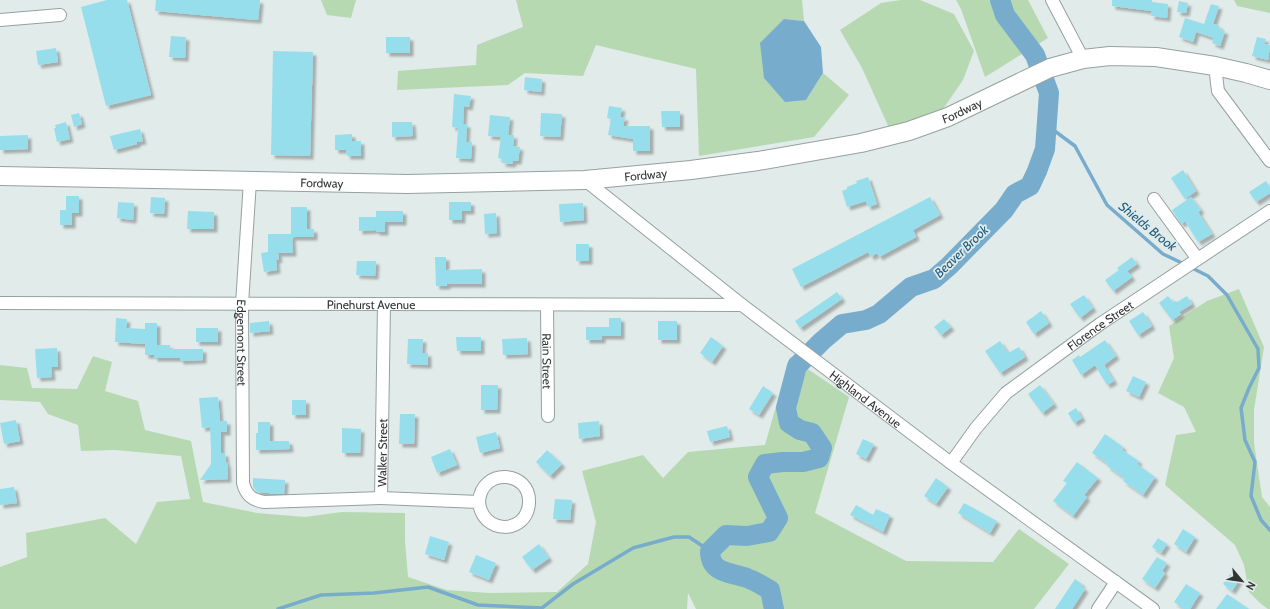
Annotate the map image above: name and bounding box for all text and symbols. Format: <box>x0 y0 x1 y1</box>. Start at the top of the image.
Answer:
street label: Fordway <box>940 94 984 126</box>
street label: Fordway <box>624 165 668 184</box>
street label: Fordway <box>300 174 344 190</box>
water label: Shields Brook <box>1116 198 1181 254</box>
water label: Beaver Brook <box>931 221 992 281</box>
street label: Pinehurst Avenue <box>327 296 415 312</box>
street label: Florence Street <box>1064 297 1136 353</box>
street label: Edgemont Street <box>234 299 250 386</box>
street label: Rain Street <box>540 333 555 389</box>
street label: Highland Avenue <box>827 367 905 431</box>
street label: Walker Street <box>374 419 390 487</box>
north arrow <box>1222 561 1262 601</box>
text: N <box>1243 579 1259 593</box>

